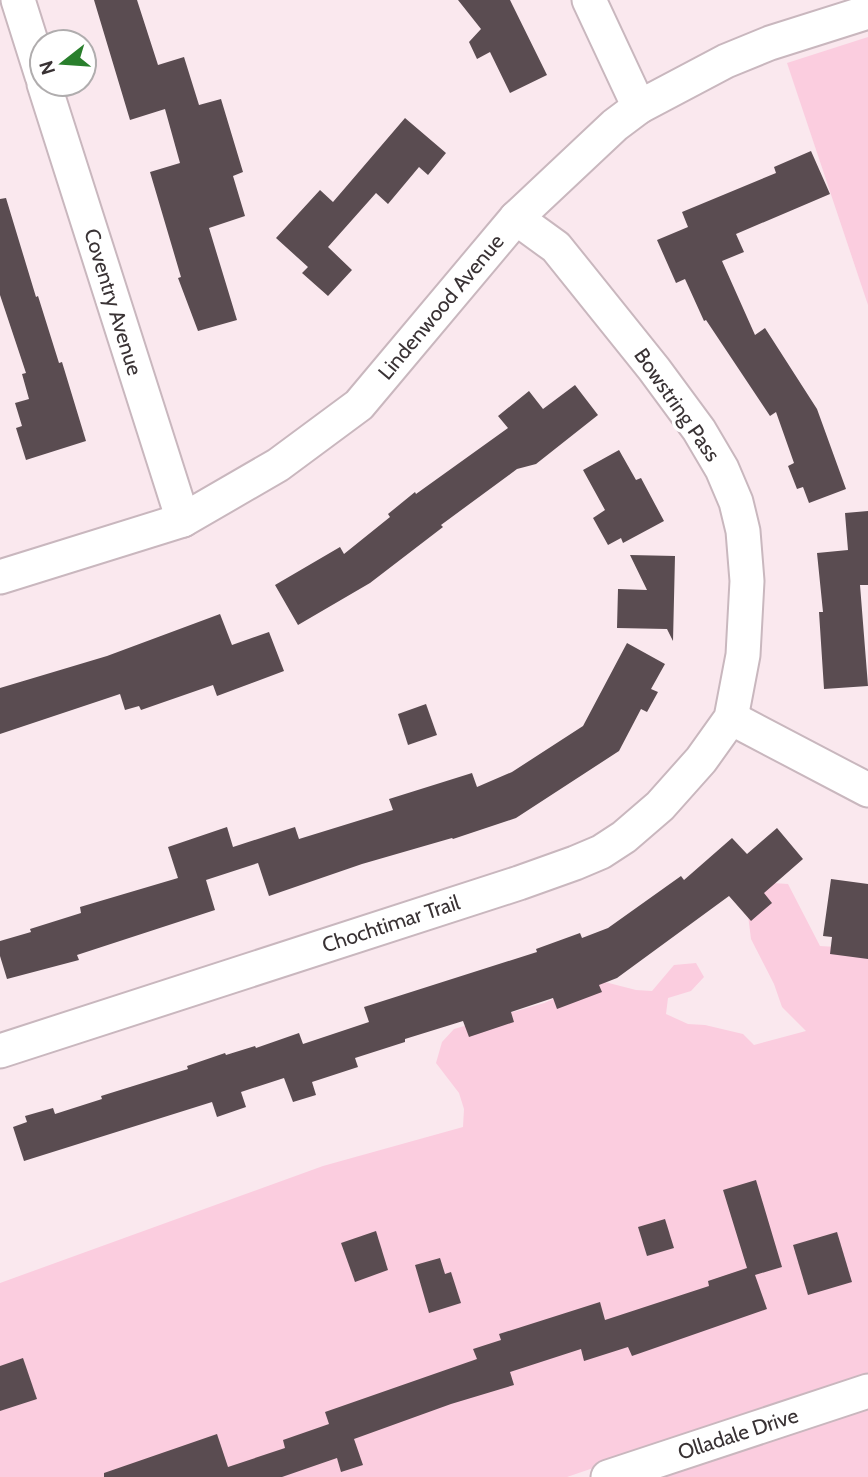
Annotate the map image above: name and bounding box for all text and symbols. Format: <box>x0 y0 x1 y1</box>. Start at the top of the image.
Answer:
north arrow <box>28 28 98 98</box>
text: N <box>34 58 60 78</box>
street label: Coventry Avenue <box>79 225 148 378</box>
street label: Lindenwood Avenue <box>373 229 509 384</box>
street label: Bowstring Pass <box>629 343 726 466</box>
street label: Chochtimar Trail <box>319 889 463 958</box>
street label: Olladale Drive <box>674 1402 801 1465</box>

